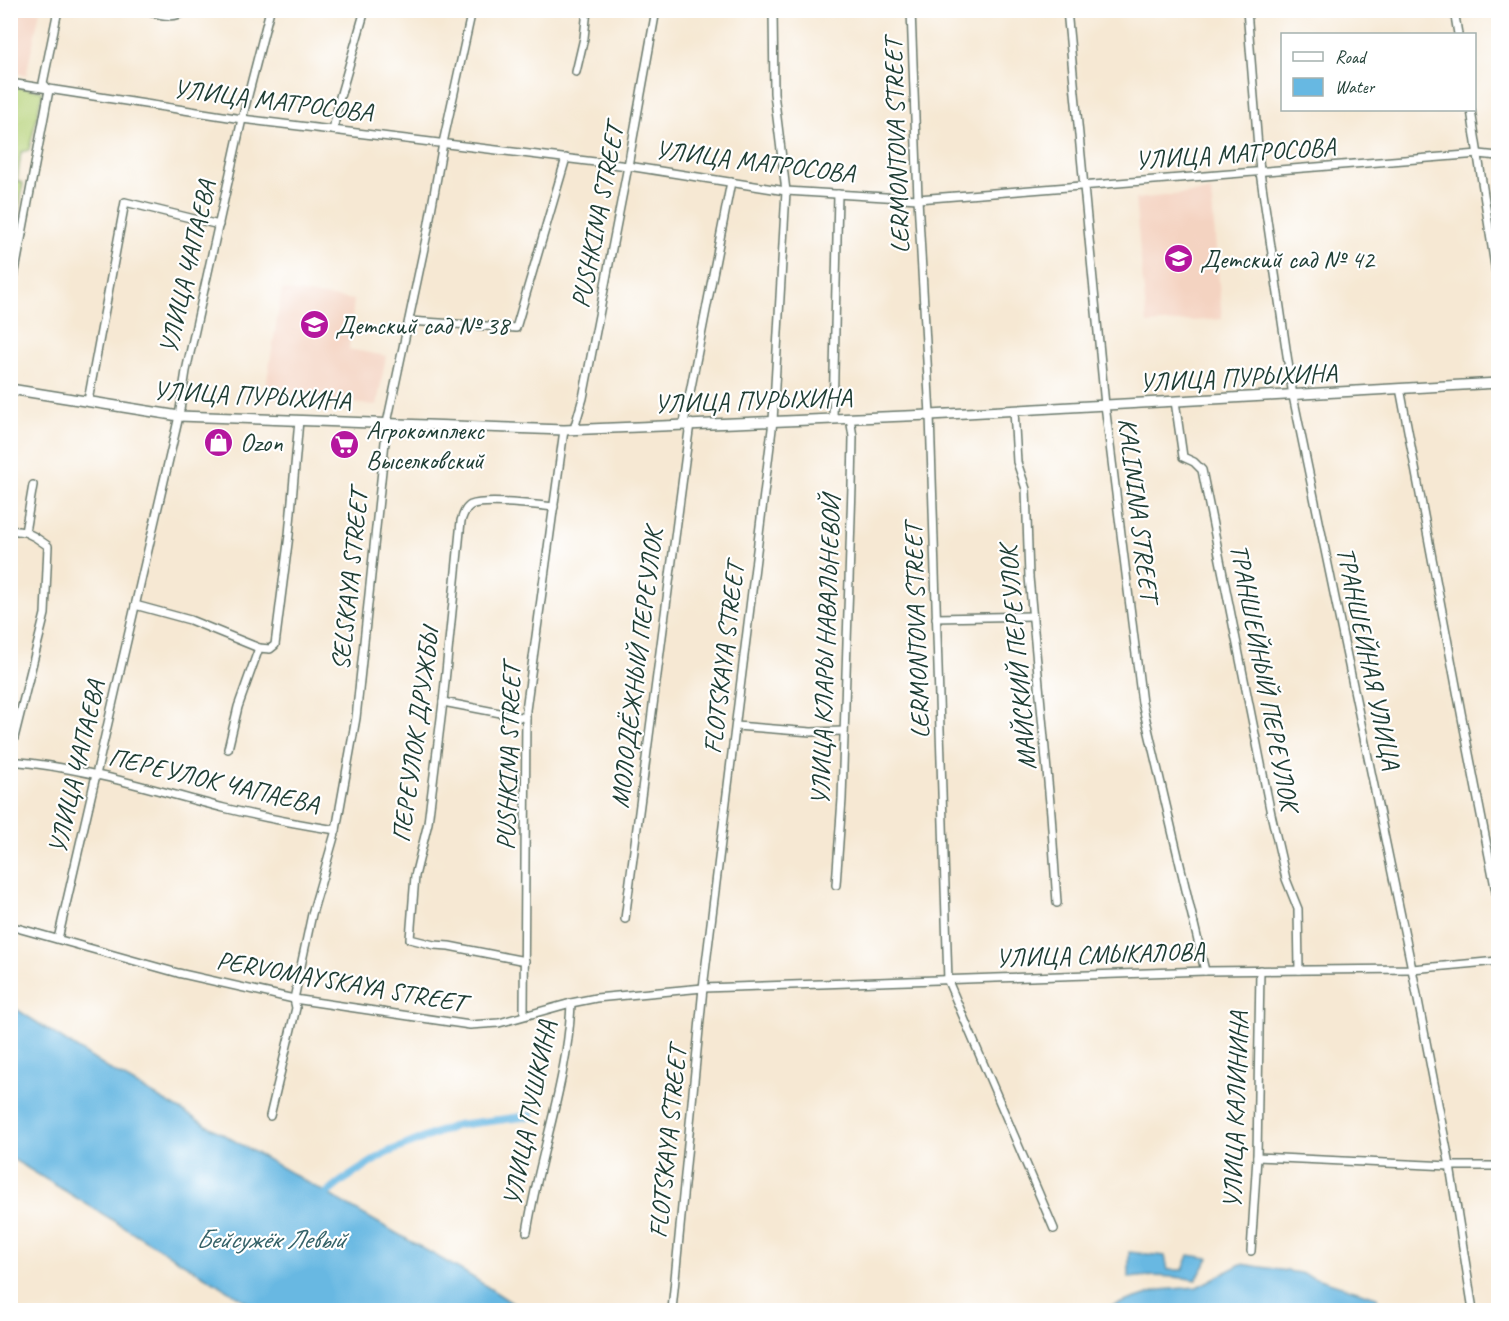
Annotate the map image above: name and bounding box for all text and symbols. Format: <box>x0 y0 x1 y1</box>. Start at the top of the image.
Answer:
street label: LERMONTOVA STREET <box>876 33 917 254</box>
legend <box>1281 33 1476 111</box>
text: Road <box>1335 46 1368 68</box>
street label: УЛИЦА МАТРОСОВА <box>171 72 376 129</box>
text: Water <box>1335 76 1376 98</box>
street label: PUSHKINA STREET <box>564 115 633 311</box>
street label: УЛИЦА МАТРОСОВА <box>1134 130 1338 177</box>
street label: УЛИЦА МАТРОСОВА <box>653 133 858 190</box>
street label: УЛИЦА ЧАПАЕВА <box>152 175 224 357</box>
school or university icon: Детский сад № 42 <box>1163 243 1195 275</box>
place label: Детский сад № 42 <box>1200 243 1376 276</box>
school or university icon: Детский сад № 38 <box>298 309 330 341</box>
place label: Детский сад № 38 <box>335 309 511 342</box>
street label: УЛИЦА ПУРЫХИНА <box>1138 356 1339 399</box>
street label: УЛИЦА ПУРЫХИНА <box>152 374 352 417</box>
street label: УЛИЦА ПУРЫХИНА <box>654 381 853 420</box>
place label: Агрокомплекс Выселковский <box>366 414 486 477</box>
street label: KALININA STREET <box>1111 416 1167 608</box>
shop icon: Ozon <box>203 426 235 458</box>
place label: Ozon <box>240 426 283 459</box>
supermarket icon: Агрокомплекс Выселковский <box>329 429 361 461</box>
street label: SELSKAYA STREET <box>324 481 376 672</box>
street label: УЛИЦА КЛАРЫ НАВАЛЬНЕВОЙ <box>804 490 848 806</box>
street label: LERMONTOVA STREET <box>896 518 937 739</box>
street label: МОЛОДЁЖНЫЙ ПЕРЕУЛОК <box>603 521 671 810</box>
street label: МАЙСКИЙ ПЕРЕУЛОК <box>991 539 1044 772</box>
street label: ТРАНШЕЙНЫЙ ПЕРЕУЛОК <box>1222 541 1307 818</box>
street label: ТРАНШЕЙНАЯ УЛИЦА <box>1329 544 1408 773</box>
street label: FLOTSKAYA STREET <box>695 556 752 756</box>
street label: ПЕРЕУЛОК ДРУЖБЫ <box>384 621 448 844</box>
street label: PUSHKINA STREET <box>489 656 528 851</box>
street label: УЛИЦА ЧАПАЕВА <box>41 675 113 857</box>
street label: ПЕРЕУЛОК ЧАПАЕВА <box>105 740 323 821</box>
street label: УЛИЦА СМЫКАЛОВА <box>995 934 1206 975</box>
street label: PERVOMAYSKAYA STREET <box>214 943 475 1021</box>
street label: УЛИЦА КАЛИНИНА <box>1216 1009 1255 1209</box>
street label: УЛИЦА ПУШКИНА <box>495 1017 564 1208</box>
street label: FLOTSKAYA STREET <box>641 1040 694 1239</box>
water label: Бейсужёк Левый <box>196 1222 350 1256</box>

